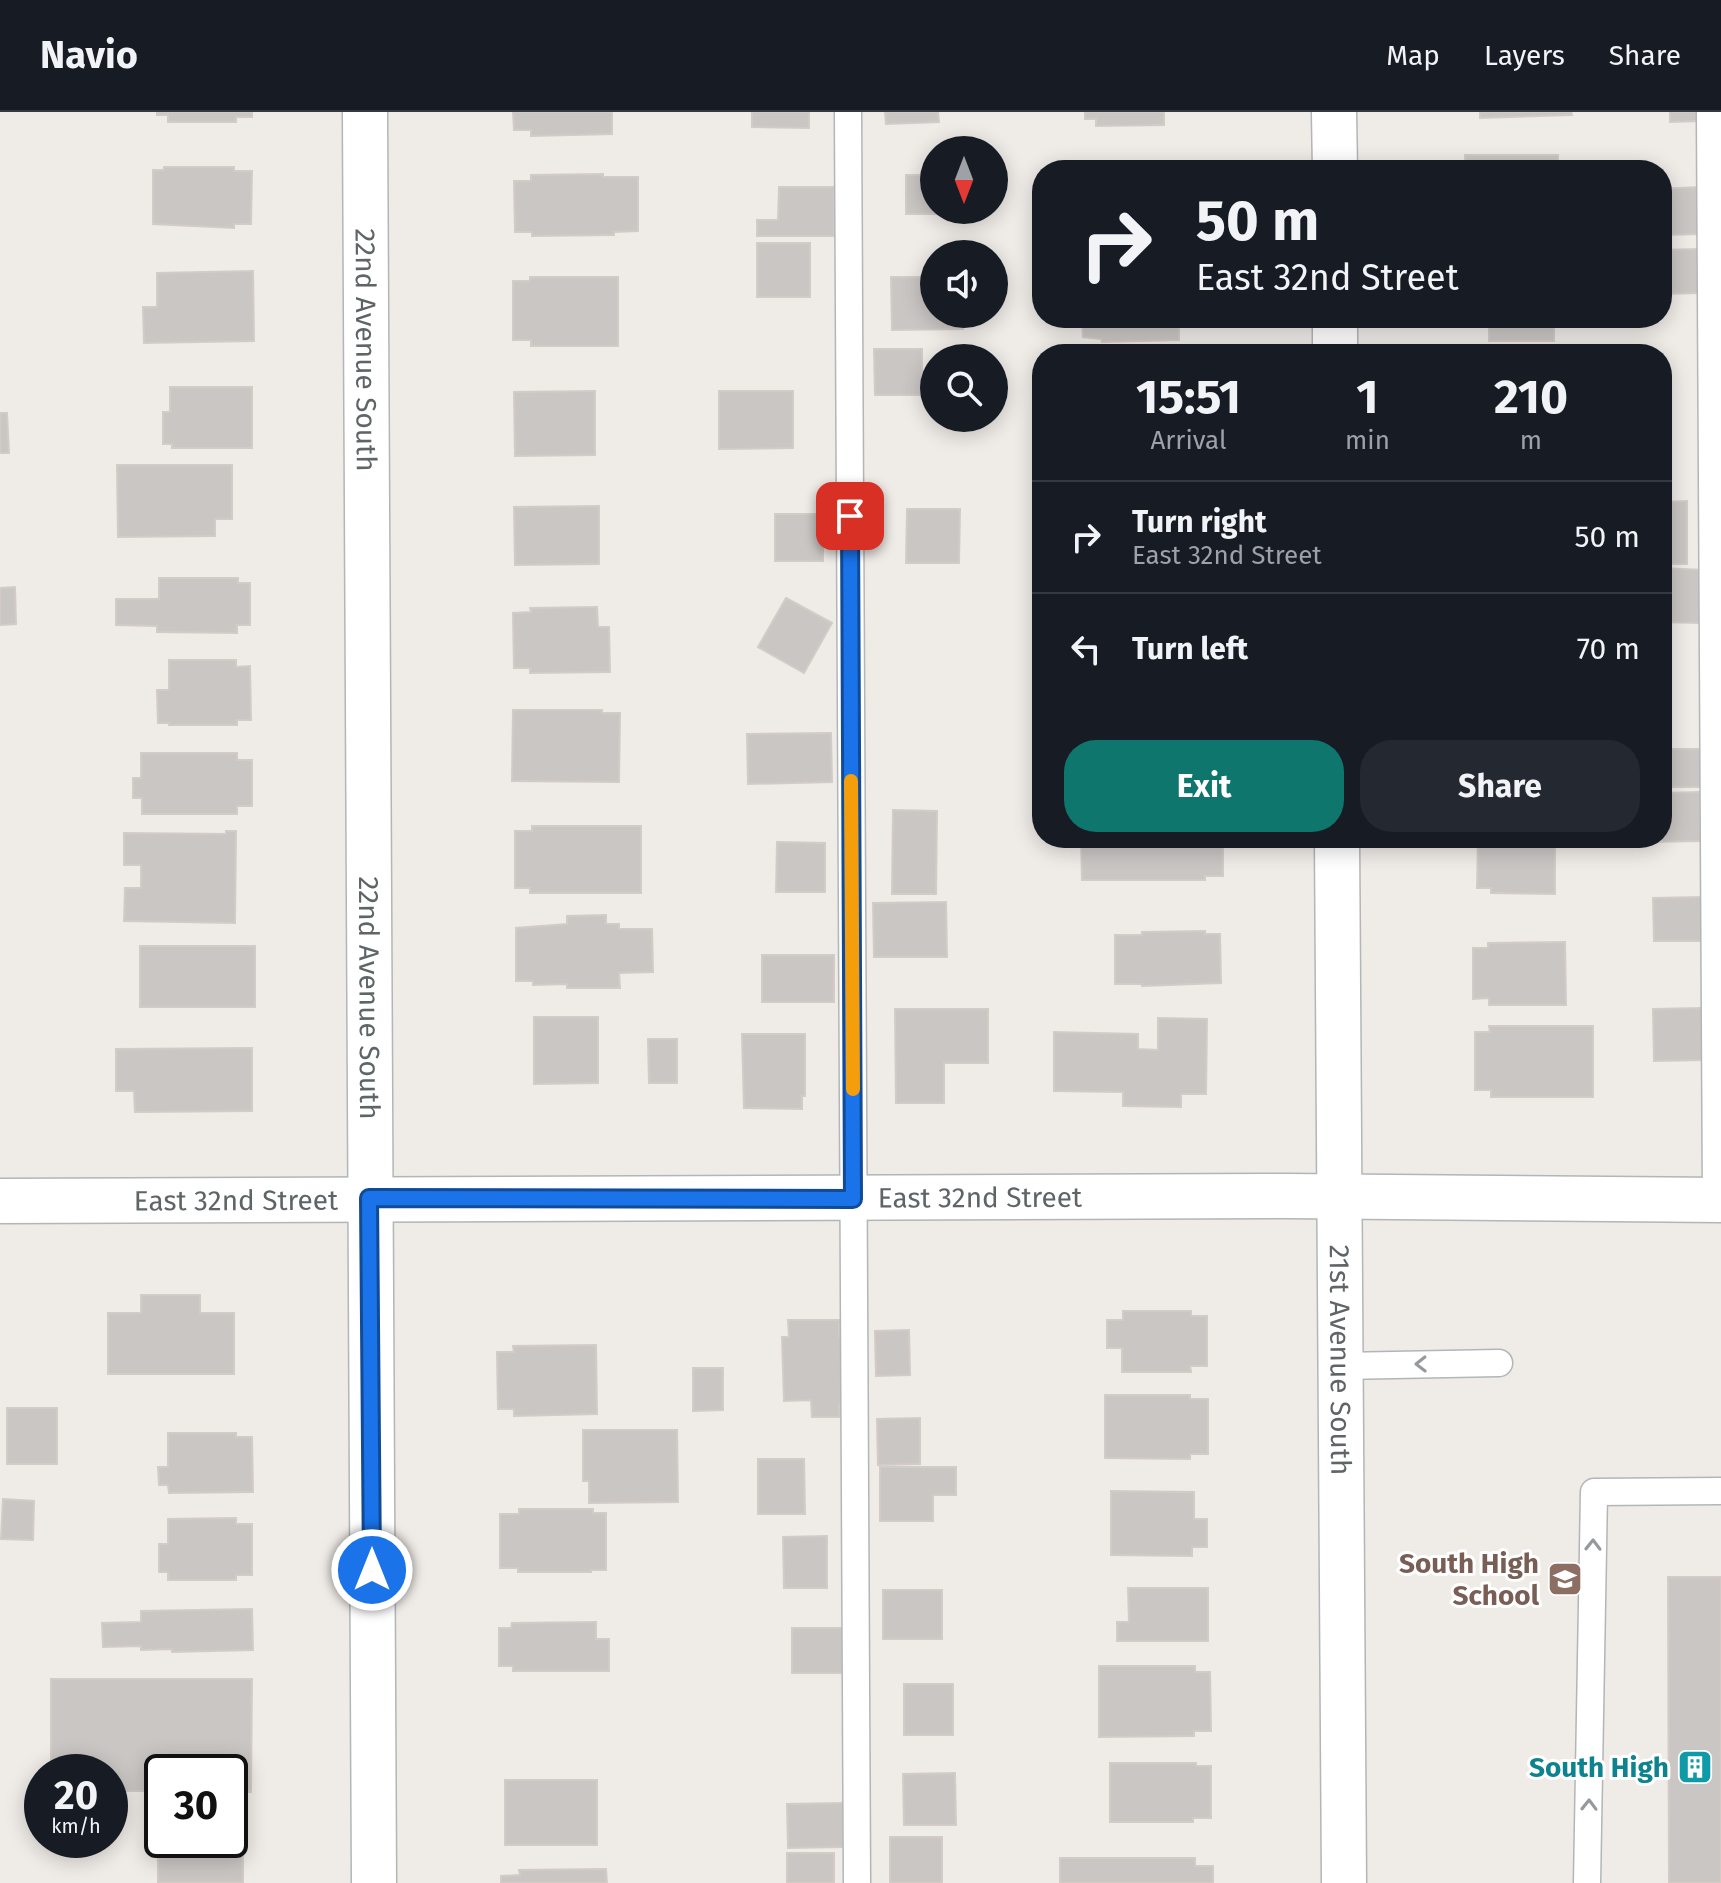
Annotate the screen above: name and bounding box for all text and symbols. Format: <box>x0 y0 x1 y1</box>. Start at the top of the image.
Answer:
text: Navio <box>40 32 138 78</box>
text: Map <box>1386 39 1440 72</box>
text: Layers <box>1484 39 1565 72</box>
text: Share <box>1609 39 1681 72</box>
north arrow <box>920 136 1008 224</box>
map controls <box>920 136 1008 432</box>
text: 50 m <box>1196 188 1319 255</box>
icon: right <box>1064 192 1168 296</box>
street label: 22nd Avenue South <box>349 228 383 472</box>
button: sound <box>920 240 1008 328</box>
text: East 32nd Street <box>1196 256 1459 300</box>
button: search <box>920 344 1008 432</box>
text: 15:51 <box>1136 368 1241 426</box>
text: 1 <box>1356 368 1379 426</box>
text: 210 <box>1494 368 1568 426</box>
text: Arrival <box>1150 425 1227 456</box>
text: min <box>1345 425 1390 456</box>
text: m <box>1520 425 1542 456</box>
pin <box>816 482 884 550</box>
icon: arrive <box>828 494 872 538</box>
text: Turn right <box>1132 504 1267 540</box>
icon: right <box>1064 515 1108 559</box>
text: 50 m <box>1575 519 1640 555</box>
text: East 32nd Street <box>1132 540 1322 571</box>
icon: left <box>1064 627 1108 671</box>
text: Turn left <box>1132 631 1248 667</box>
text: 70 m <box>1577 631 1640 667</box>
button: Exit <box>1064 740 1344 832</box>
button: Share <box>1360 740 1640 832</box>
street label: 22nd Avenue South <box>352 876 386 1120</box>
street label: East 32nd Street <box>878 1181 1083 1215</box>
street label: East 32nd Street <box>134 1184 339 1217</box>
street label: 21st Avenue South <box>1323 1245 1357 1475</box>
one-way arrow <box>1414 1355 1427 1373</box>
position arrow <box>330 1528 414 1612</box>
one-way arrow <box>1584 1538 1602 1551</box>
place label: South High School <box>1399 1547 1540 1612</box>
school or university icon: South High School <box>1546 1560 1584 1598</box>
building icon: South High <box>1676 1748 1714 1786</box>
place label: South High <box>1529 1751 1669 1784</box>
speed limit sign: 30 <box>144 1754 248 1858</box>
text: 20 <box>54 1772 98 1820</box>
one-way arrow <box>1580 1798 1597 1811</box>
text: km/h <box>51 1814 101 1838</box>

